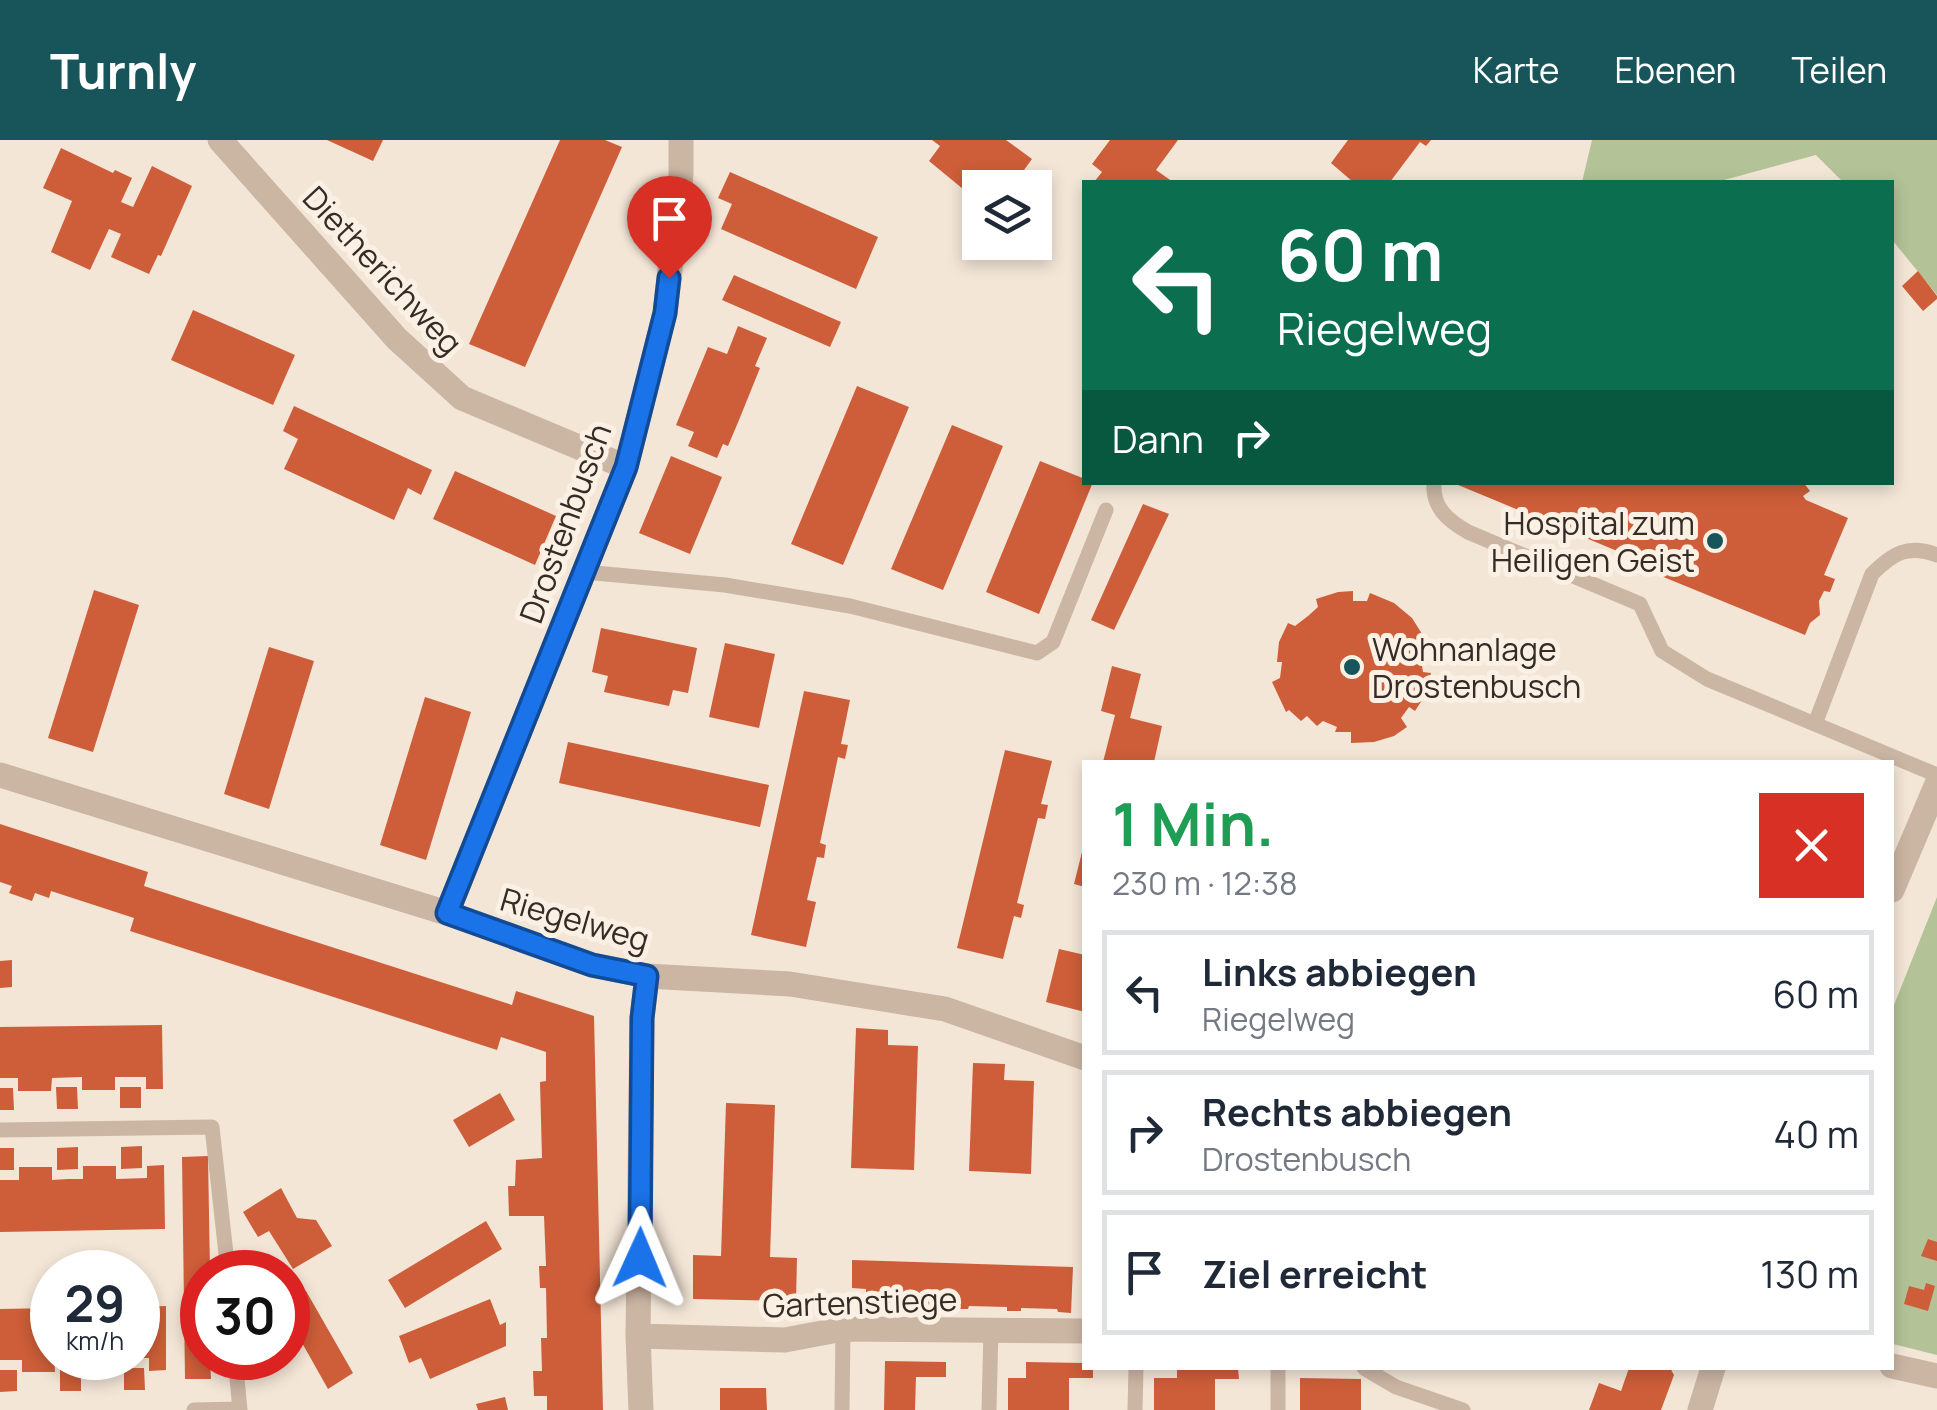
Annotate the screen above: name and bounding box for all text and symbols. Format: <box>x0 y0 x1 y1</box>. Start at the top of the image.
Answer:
text: Turnly <box>50 38 196 103</box>
text: Karte <box>1473 46 1559 94</box>
text: Ebenen <box>1614 46 1736 94</box>
text: Teilen <box>1791 46 1887 94</box>
map controls <box>962 170 1052 260</box>
button: layers <box>962 170 1052 260</box>
street label: Dietherichweg <box>293 176 473 364</box>
pin <box>627 176 712 279</box>
icon: arrive <box>642 191 697 246</box>
text: 60 m <box>1277 206 1444 302</box>
icon: left <box>1112 220 1242 350</box>
text: Riegelweg <box>1277 297 1492 359</box>
icon: right <box>1224 410 1279 465</box>
text: Dann <box>1112 412 1204 464</box>
street label: Drostenbusch <box>509 417 621 629</box>
place label: Hospital zum Heiligen Geist <box>1491 501 1695 582</box>
marker: Hospital zum Heiligen Geist <box>1704 530 1726 552</box>
place label: Wohnanlage Drostenbusch <box>1372 627 1581 708</box>
marker: Wohnanlage Drostenbusch <box>1341 656 1363 678</box>
text: 1 Min. <box>1112 782 1274 864</box>
button: close <box>1759 793 1864 898</box>
text: 230 m · 12:38 <box>1112 861 1298 905</box>
street label: Riegelweg <box>495 877 655 961</box>
text: Links abbiegen <box>1202 945 1477 997</box>
icon: left <box>1117 965 1172 1020</box>
text: 60 m <box>1772 967 1859 1019</box>
text: Riegelweg <box>1202 997 1355 1041</box>
text: Rechts abbiegen <box>1202 1085 1512 1137</box>
icon: right <box>1117 1105 1172 1160</box>
text: 40 m <box>1774 1107 1859 1159</box>
text: Drostenbusch <box>1202 1137 1411 1181</box>
position arrow <box>588 1206 692 1310</box>
icon: arrive <box>1117 1245 1172 1300</box>
text: Ziel erreicht <box>1202 1247 1427 1299</box>
text: 130 m <box>1760 1247 1859 1299</box>
speed limit sign: 30 <box>180 1250 310 1380</box>
text: 29 <box>65 1269 125 1337</box>
street label: Gartenstiege <box>762 1277 958 1327</box>
text: km/h <box>66 1323 124 1358</box>

